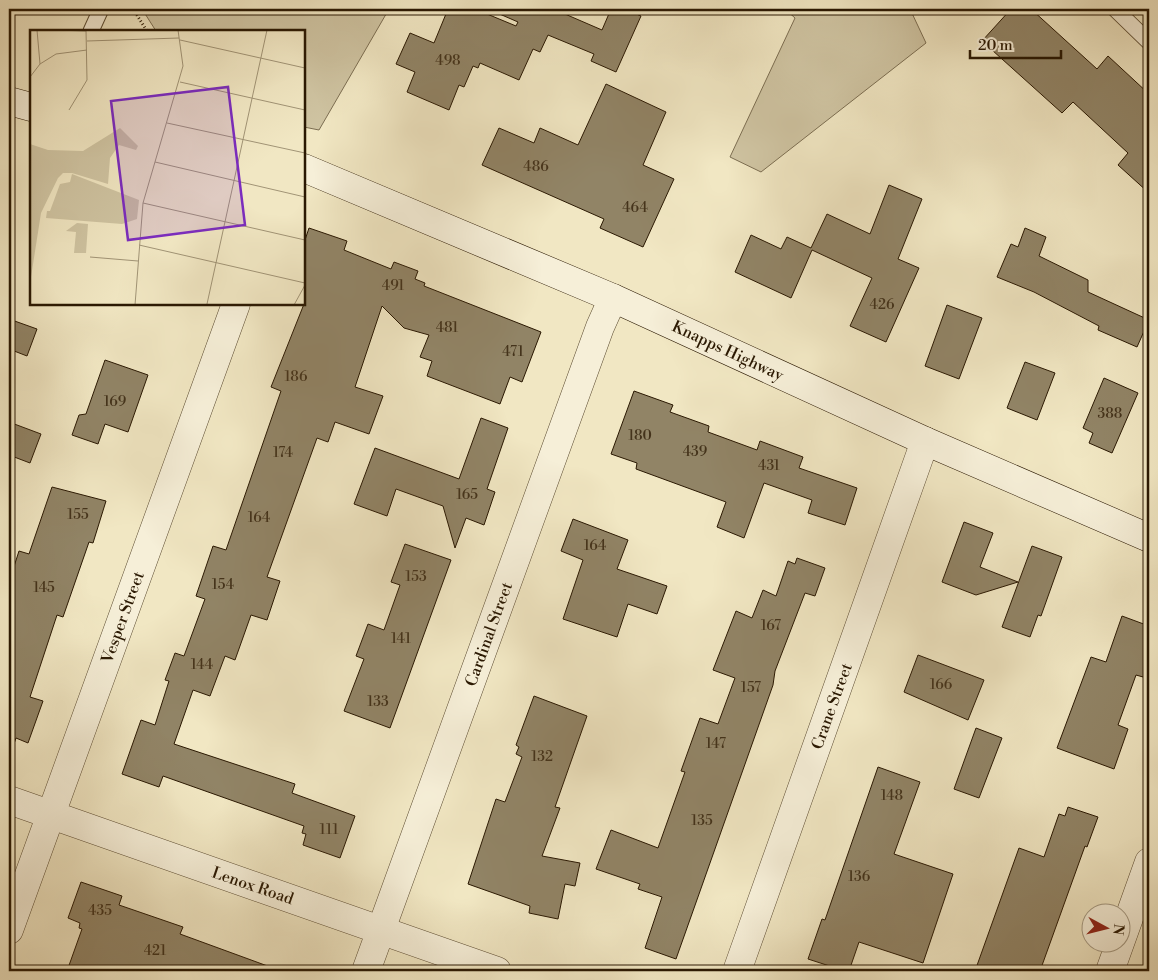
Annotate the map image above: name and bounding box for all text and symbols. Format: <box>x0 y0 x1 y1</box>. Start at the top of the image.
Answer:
scale bar <box>970 28 1062 60</box>
inset map <box>30 30 305 305</box>
text: 20 m <box>978 36 1013 55</box>
house number: 498 <box>435 52 461 70</box>
house number: 486 <box>523 158 549 176</box>
house number: 464 <box>622 199 648 217</box>
house number: 491 <box>382 277 404 295</box>
house number: 426 <box>870 296 895 314</box>
street label: Knapps Highway <box>669 316 787 386</box>
house number: 481 <box>436 319 458 337</box>
house number: 471 <box>502 343 524 361</box>
house number: 186 <box>285 368 308 386</box>
house number: 169 <box>104 393 126 411</box>
house number: 388 <box>1098 405 1122 423</box>
house number: 180 <box>628 427 652 445</box>
house number: 439 <box>683 443 707 461</box>
house number: 174 <box>273 444 293 462</box>
house number: 431 <box>758 457 780 475</box>
house number: 165 <box>456 486 478 504</box>
house number: 155 <box>67 506 89 524</box>
house number: 164 <box>248 509 270 527</box>
house number: 164 <box>584 537 606 555</box>
street label: Vesper Street <box>97 568 149 667</box>
house number: 153 <box>405 568 427 586</box>
house number: 154 <box>212 576 234 594</box>
house number: 145 <box>33 579 55 597</box>
street label: Cardinal Street <box>461 579 517 689</box>
house number: 167 <box>761 617 781 635</box>
house number: 141 <box>391 630 411 648</box>
house number: 144 <box>191 656 213 674</box>
street label: Crane Street <box>807 660 857 752</box>
house number: 166 <box>930 676 953 694</box>
house number: 157 <box>741 679 761 697</box>
house number: 133 <box>367 693 389 711</box>
house number: 147 <box>706 735 726 753</box>
house number: 132 <box>531 748 553 766</box>
house number: 148 <box>881 787 903 805</box>
house number: 135 <box>691 812 713 830</box>
house number: 111 <box>320 821 339 839</box>
street label: Lenox Road <box>209 863 296 909</box>
house number: 136 <box>848 868 871 886</box>
house number: 435 <box>88 902 112 920</box>
north arrow <box>1080 902 1130 952</box>
text: N <box>1108 923 1128 936</box>
house number: 421 <box>144 942 166 960</box>

